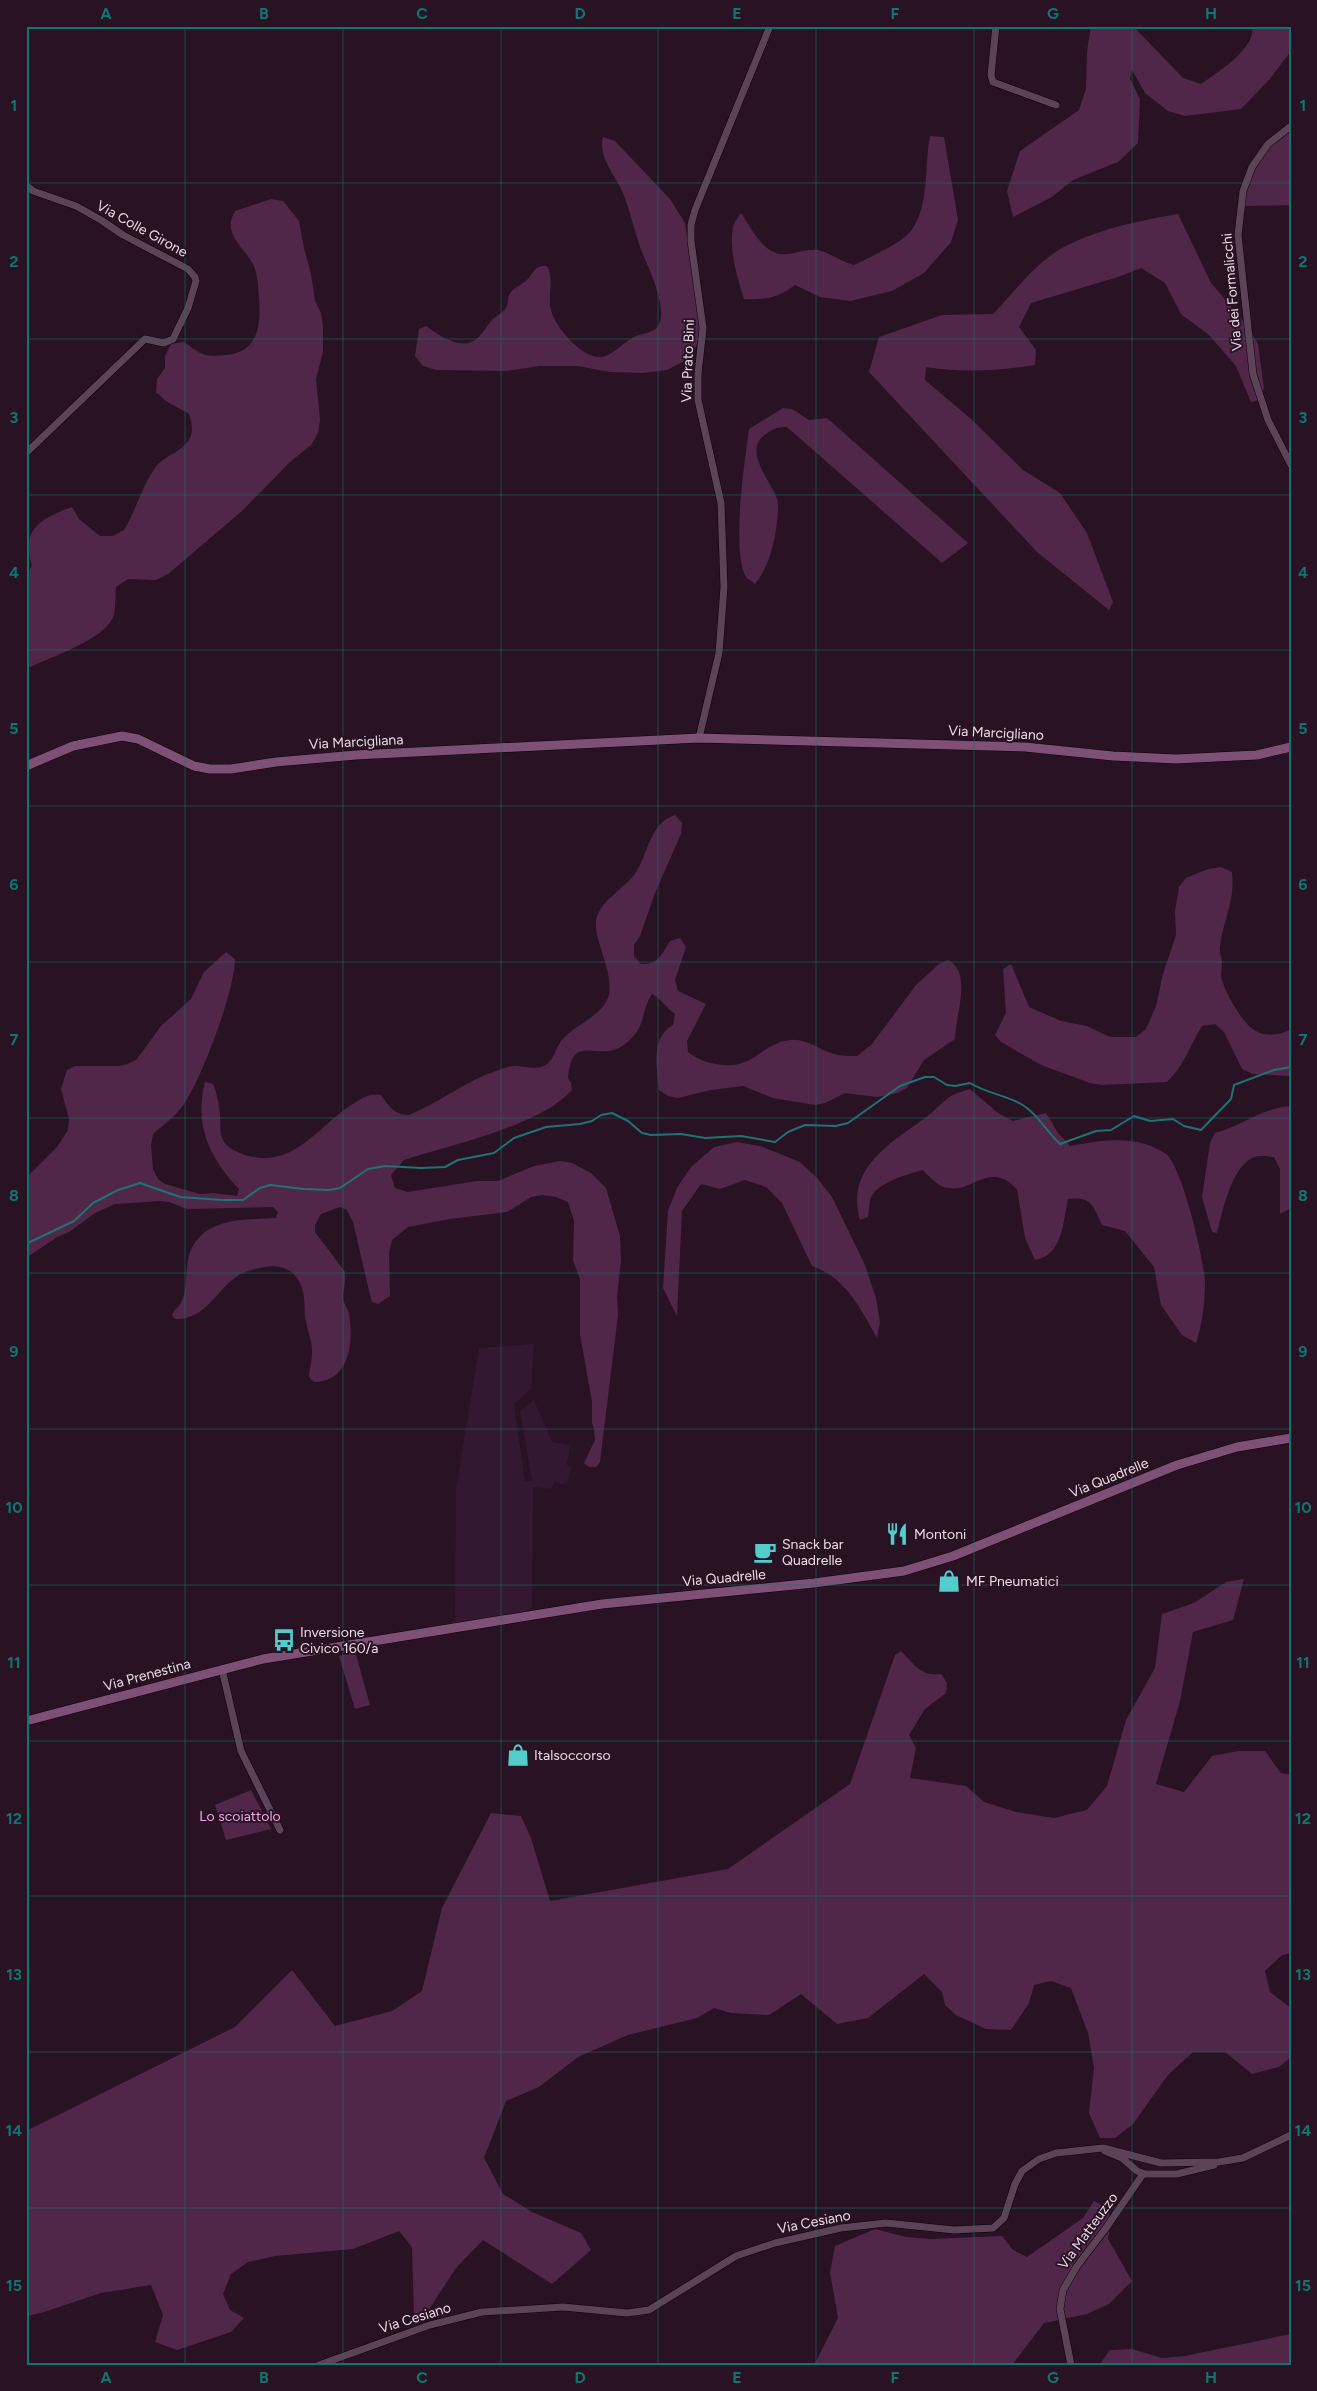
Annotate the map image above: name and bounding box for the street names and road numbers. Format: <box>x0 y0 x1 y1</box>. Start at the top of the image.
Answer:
street label: Via Colle Girone <box>94 197 191 261</box>
street label: Via dei Formalicchi <box>1218 232 1246 352</box>
street label: Via Prato Bini <box>678 319 698 403</box>
street label: Via Marcigliano <box>948 722 1044 744</box>
street label: Via Marcigliana <box>308 731 404 753</box>
street label: Via Quadrelle <box>1067 1454 1151 1502</box>
street label: Via Quadrelle <box>682 1566 767 1590</box>
street label: Via Prenestina <box>102 1655 192 1695</box>
street label: Via Matteuzzo <box>1055 2189 1121 2273</box>
street label: Via Cesiano <box>776 2207 852 2237</box>
street label: Via Cesiano <box>377 2299 453 2337</box>

